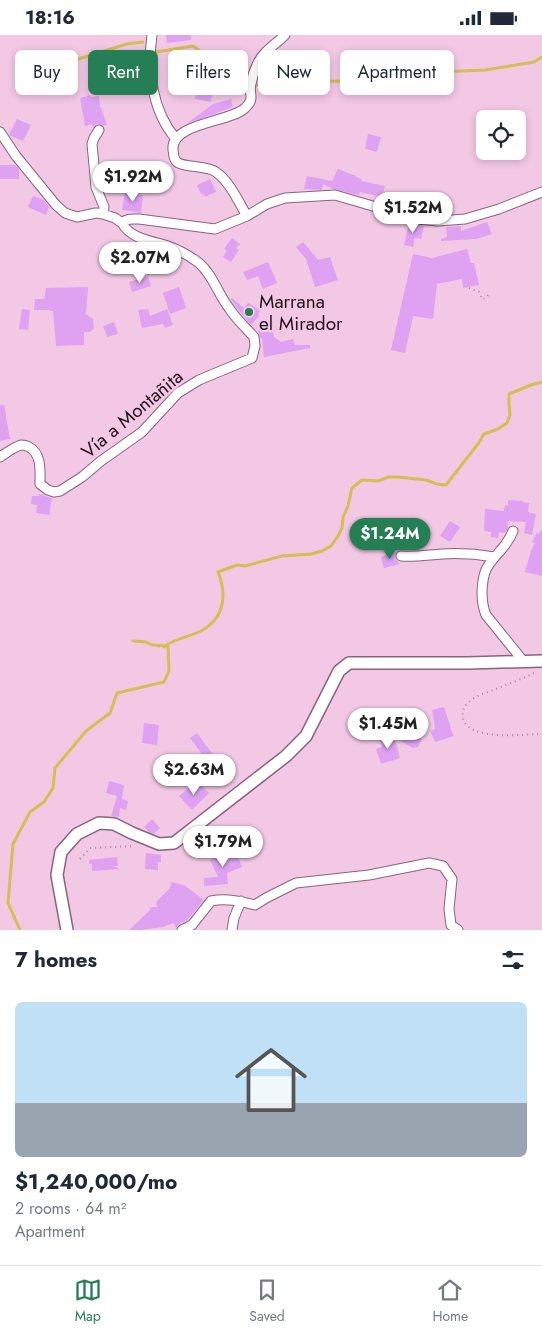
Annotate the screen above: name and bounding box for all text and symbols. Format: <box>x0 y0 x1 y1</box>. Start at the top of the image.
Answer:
text: 18:16 <box>25 4 75 31</box>
chip: Buy <box>15 50 78 95</box>
chip: Rent <box>88 50 158 95</box>
chip: Filters <box>168 50 248 95</box>
chip: New <box>258 50 330 95</box>
chip: Apartment <box>340 50 454 95</box>
map controls <box>476 110 526 160</box>
button: locate <box>476 110 526 160</box>
pin: $1.92M <box>92 161 174 203</box>
text: $1.92M <box>104 165 162 188</box>
pin: $1.52M <box>372 191 454 234</box>
text: $1.52M <box>384 196 442 219</box>
pin: $2.07M <box>99 241 181 284</box>
text: $2.07M <box>110 246 170 269</box>
place label: Marrana el Mirador <box>259 288 343 337</box>
marker: Marrana el Mirador <box>243 306 255 318</box>
street label: Vía a Montañita <box>75 363 189 465</box>
pin: $1.24M <box>349 517 431 560</box>
text: $1.24M <box>360 522 420 545</box>
pin: $1.45M <box>347 707 429 750</box>
text: $1.45M <box>359 712 418 735</box>
pin: $2.63M <box>153 753 235 796</box>
text: $2.63M <box>164 758 224 781</box>
pin: $1.79M <box>182 825 264 868</box>
text: $1.79M <box>194 830 252 853</box>
text: 7 homes <box>15 945 97 975</box>
icon: filters <box>499 946 527 974</box>
icon: home <box>226 1035 316 1125</box>
text: $1,240,000/mo <box>15 1167 177 1197</box>
text: 2 rooms · 64 m² <box>15 1197 126 1220</box>
text: Apartment <box>15 1220 85 1243</box>
tab: Map <box>74 1276 102 1326</box>
tab: Saved <box>249 1276 285 1326</box>
tab: Home <box>432 1276 468 1326</box>

